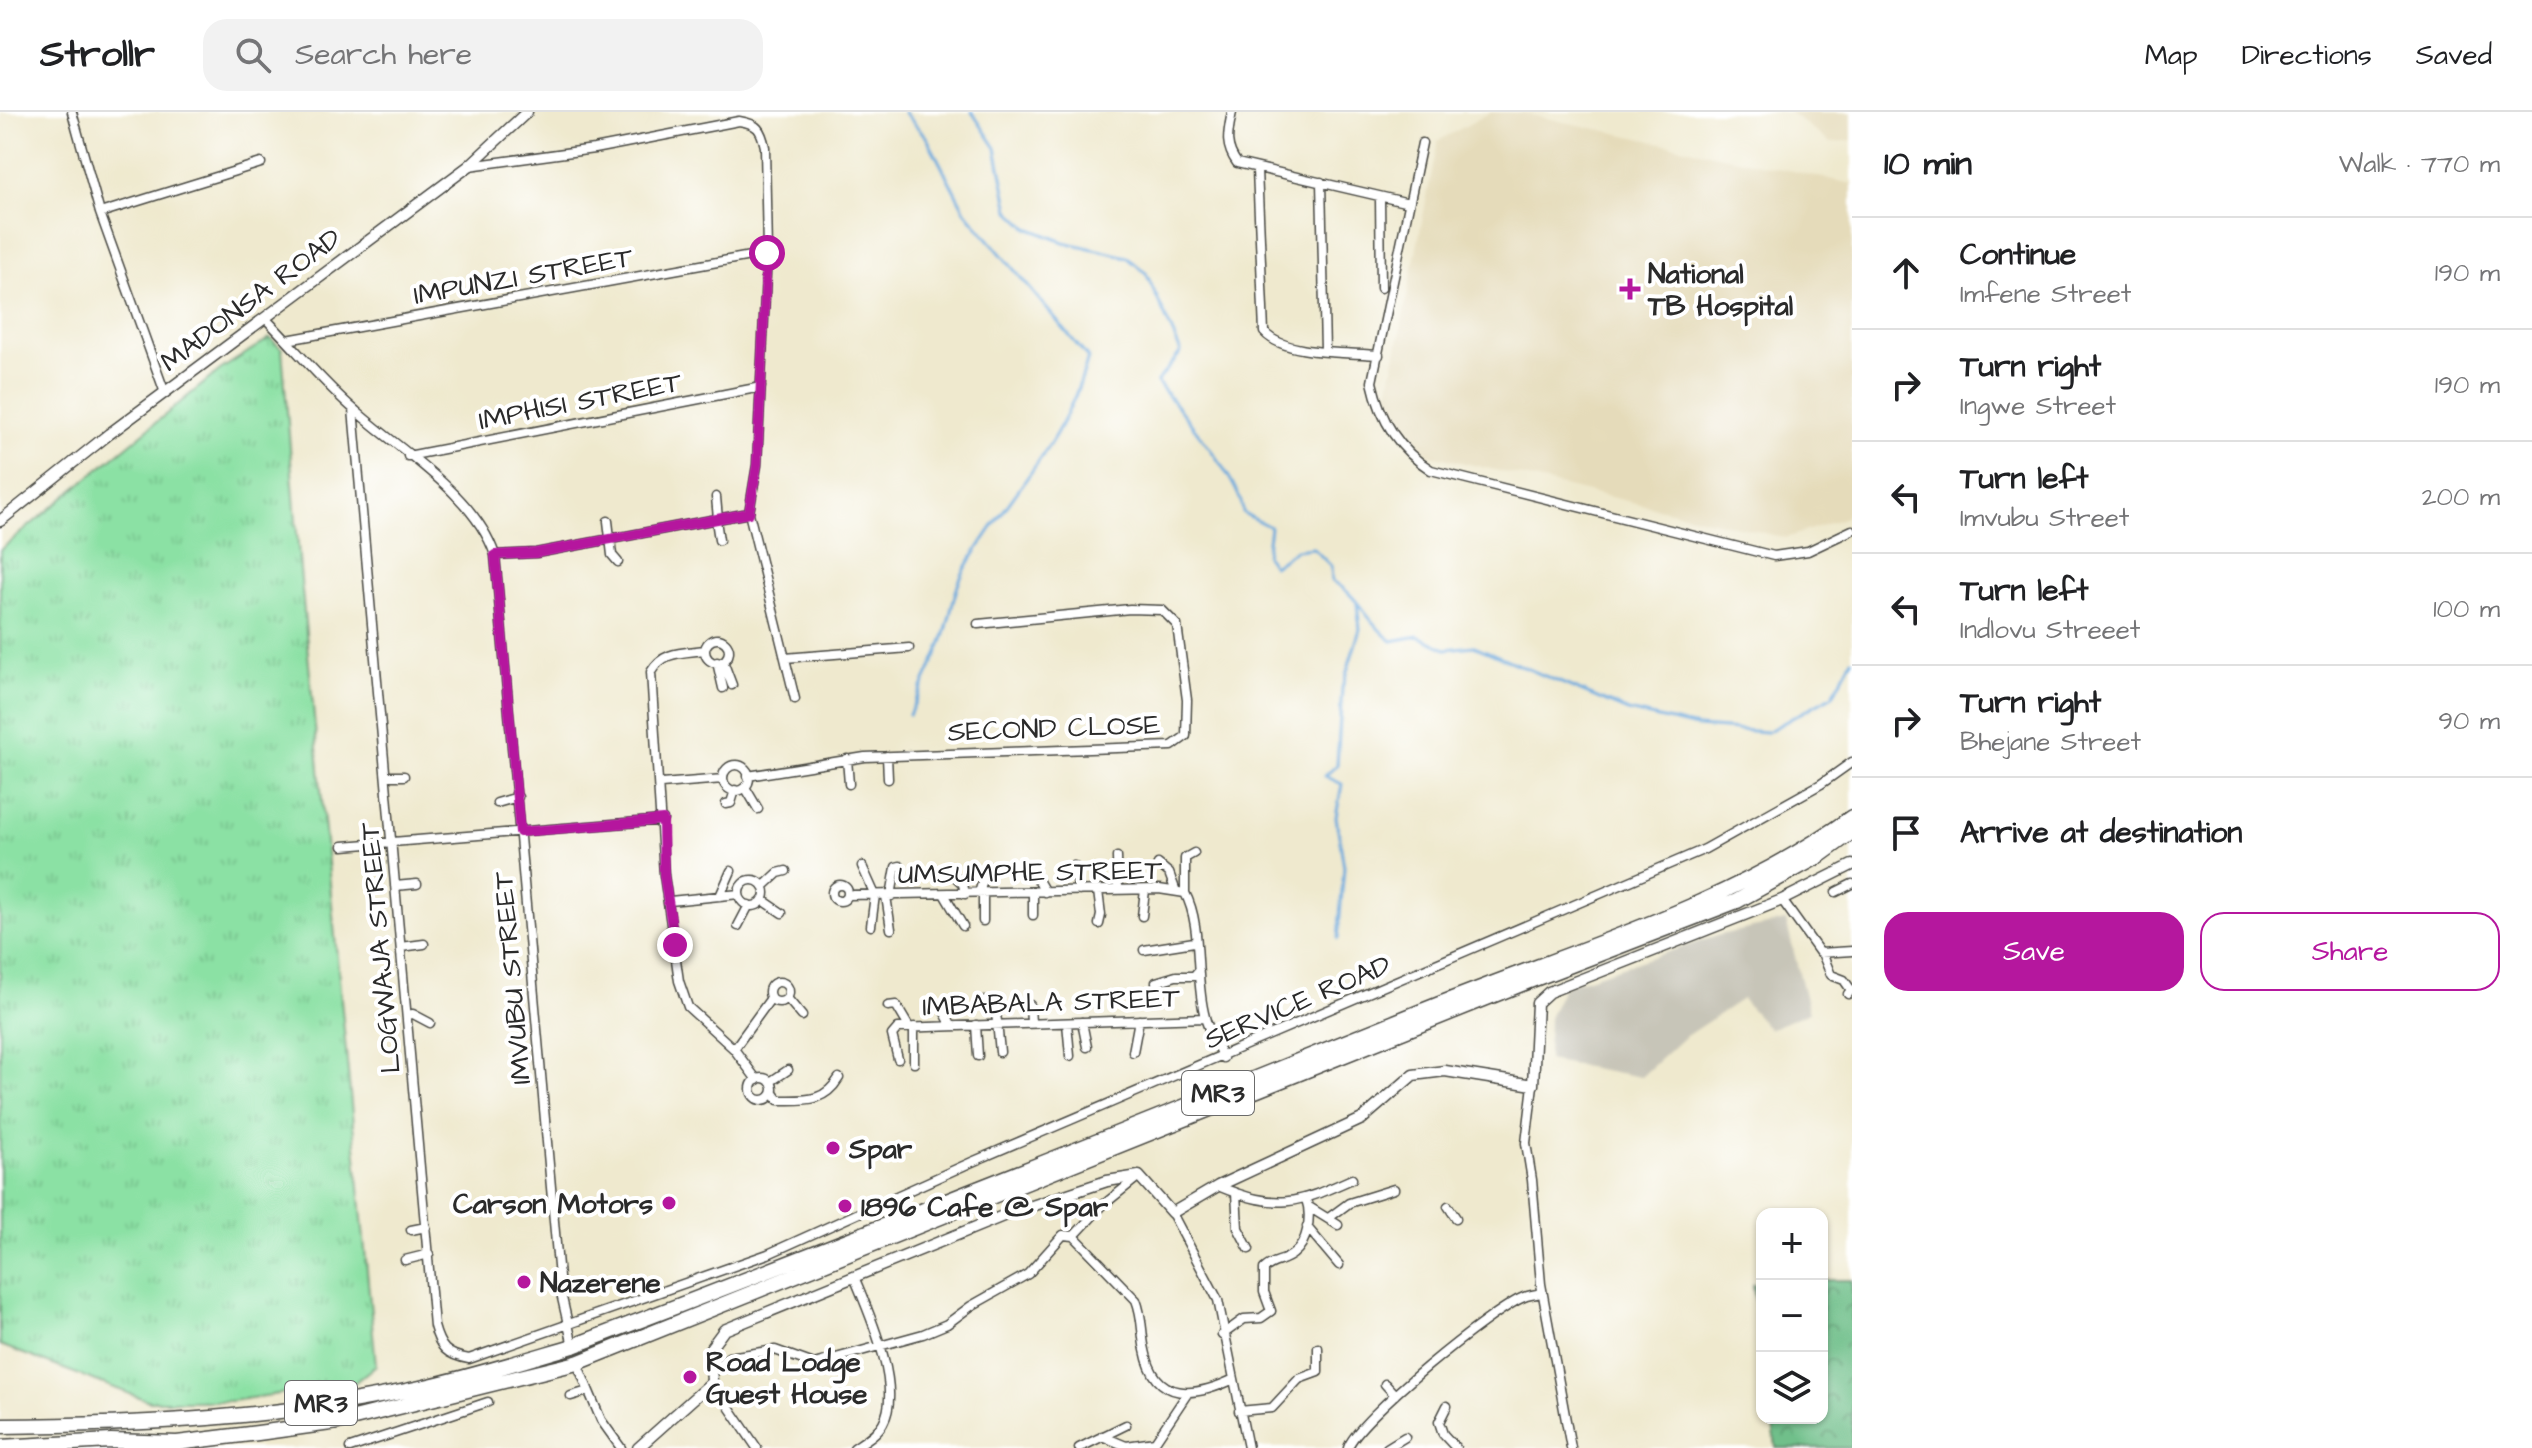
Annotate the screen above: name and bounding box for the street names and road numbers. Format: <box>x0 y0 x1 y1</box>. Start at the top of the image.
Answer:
street label: MADONSA ROAD <box>152 219 350 381</box>
street label: IMPUNZI STREET <box>411 238 636 315</box>
street label: IMPHISI STREET <box>476 363 686 440</box>
street label: SECOND CLOSE <box>947 705 1161 752</box>
street label: LOGWAJA STREET <box>350 820 411 1075</box>
street label: UMSUMPHE STREET <box>898 851 1163 894</box>
street label: IMVUBU STREET <box>484 869 541 1086</box>
street label: SERVICE ROAD <box>1198 946 1397 1059</box>
street label: IMBABALA STREET <box>922 978 1181 1026</box>
road number: MR3 <box>1182 1071 1254 1115</box>
road number: MR3 <box>285 1381 357 1425</box>

